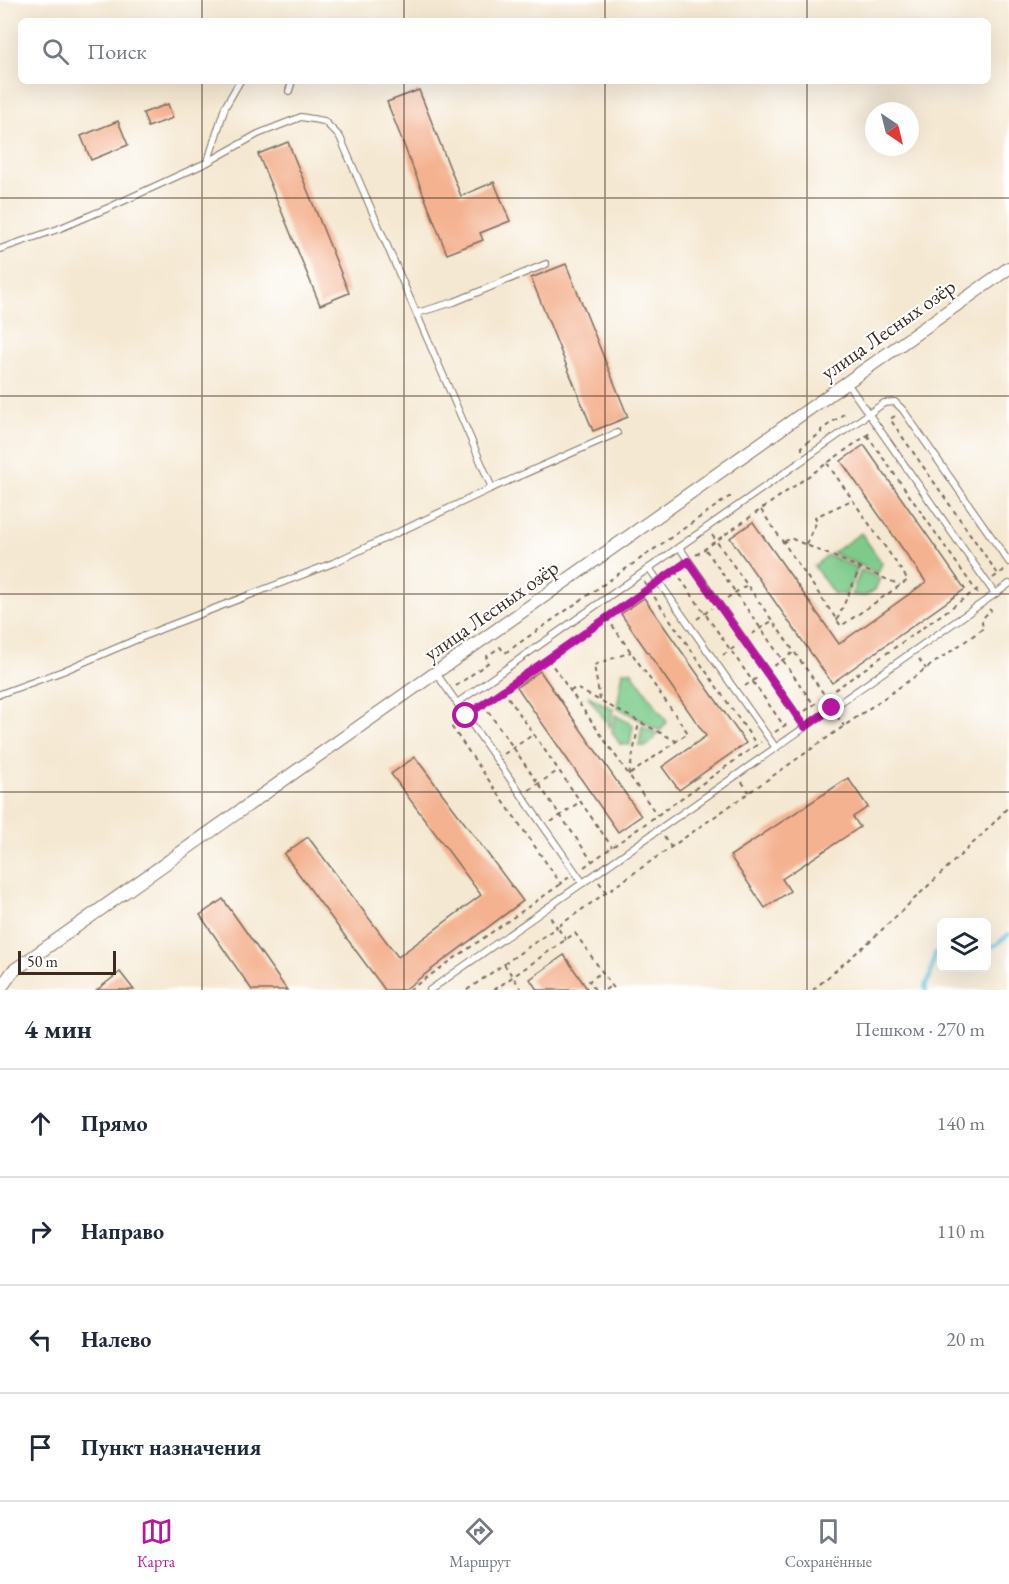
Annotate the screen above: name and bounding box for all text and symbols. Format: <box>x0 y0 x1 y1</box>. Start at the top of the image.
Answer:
search box <box>18 18 991 84</box>
icon: search <box>39 35 72 68</box>
text: Поиск <box>87 37 147 66</box>
north arrow <box>865 102 919 156</box>
street label: улица Лесных озёр <box>815 272 961 386</box>
street label: улица Лесных озёр <box>418 553 564 667</box>
route end <box>818 694 844 720</box>
route start <box>452 702 478 728</box>
map controls <box>937 918 991 972</box>
button: layers <box>937 918 991 972</box>
scale bar <box>18 948 116 976</box>
text: 50 m <box>27 951 58 972</box>
text: 4 мин <box>24 1012 92 1046</box>
text: Пешком · 270 m <box>855 1016 985 1042</box>
icon: ahead <box>24 1107 57 1140</box>
text: Прямо <box>81 1109 148 1138</box>
text: 140 m <box>937 1110 985 1136</box>
icon: right <box>24 1215 57 1248</box>
text: Направо <box>81 1217 164 1246</box>
text: 110 m <box>937 1218 985 1244</box>
icon: left <box>24 1323 57 1356</box>
text: Налево <box>81 1325 151 1354</box>
text: 20 m <box>946 1326 985 1352</box>
icon: arrive <box>24 1431 57 1464</box>
text: Пункт назначения <box>81 1433 261 1462</box>
tab: Карта <box>137 1515 175 1572</box>
tab: Маршрут <box>449 1515 511 1572</box>
tab: Сохранённые <box>785 1515 872 1572</box>

